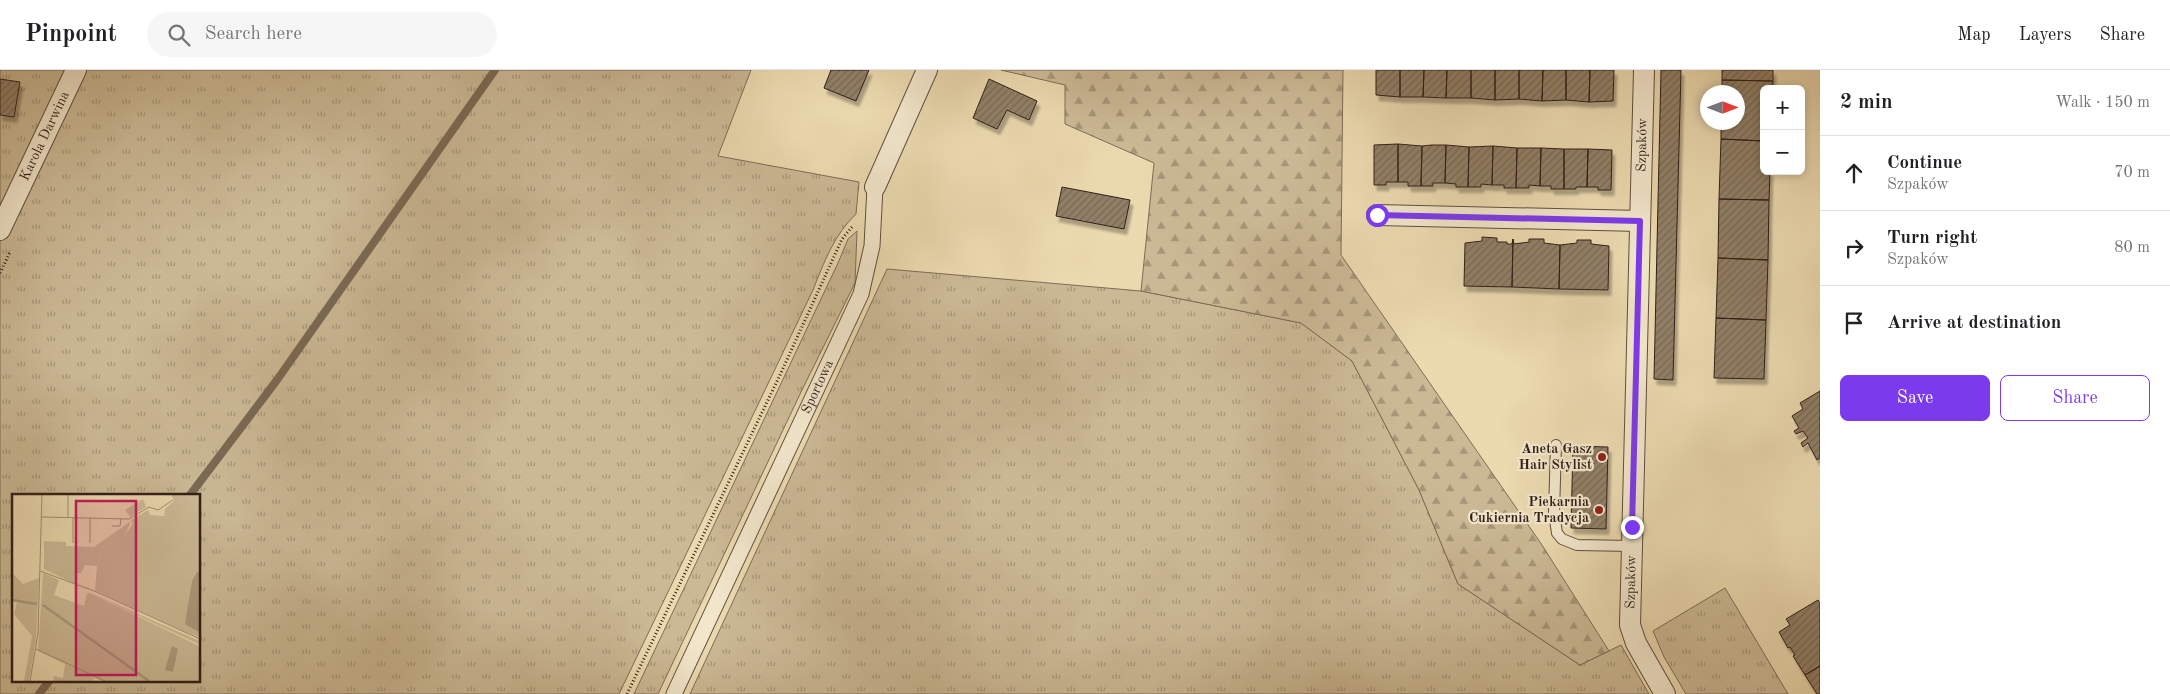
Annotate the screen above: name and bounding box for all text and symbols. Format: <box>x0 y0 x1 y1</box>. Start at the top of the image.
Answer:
search box <box>147 12 497 57</box>
icon: search <box>165 21 193 49</box>
text: Pinpoint <box>25 23 117 47</box>
text: Search here <box>205 25 302 44</box>
text: Map <box>1957 26 1991 44</box>
text: Layers <box>2019 26 2071 44</box>
text: Share <box>2099 26 2145 44</box>
north arrow <box>1700 85 1745 130</box>
map controls <box>1760 85 1805 175</box>
button: + <box>1760 85 1805 130</box>
street label: Karola Darwina <box>17 89 72 183</box>
text: 2 min <box>1840 92 1893 113</box>
text: Walk · 150 m <box>2055 95 2150 111</box>
street label: Szpaków <box>1635 118 1649 172</box>
button: − <box>1760 130 1805 175</box>
text: Continue <box>1887 154 1962 173</box>
icon: ahead <box>1840 159 1868 187</box>
text: 70 m <box>2114 165 2150 181</box>
text: Szpaków <box>1887 177 1949 193</box>
route start <box>1366 204 1389 227</box>
text: Turn right <box>1887 229 1977 248</box>
icon: right <box>1840 234 1868 262</box>
text: 80 m <box>2114 240 2150 256</box>
text: Szpaków <box>1887 252 1949 268</box>
icon: arrive <box>1840 309 1868 337</box>
text: Arrive at destination <box>1887 314 2061 333</box>
street label: Sportowa <box>799 358 836 416</box>
button: Save <box>1840 375 1990 421</box>
button: Share <box>2000 375 2150 421</box>
place label: Aneta Gasz Hair Stylist <box>1519 442 1592 472</box>
marker: Aneta Gasz Hair Stylist <box>1596 451 1608 463</box>
inset map <box>12 494 200 682</box>
place label: Piekarnia Cukiernia Tradycja <box>1469 495 1589 525</box>
marker: Piekarnia Cukiernia Tradycja <box>1593 504 1605 516</box>
route end <box>1621 516 1644 539</box>
street label: Szpaków <box>1624 555 1638 609</box>

